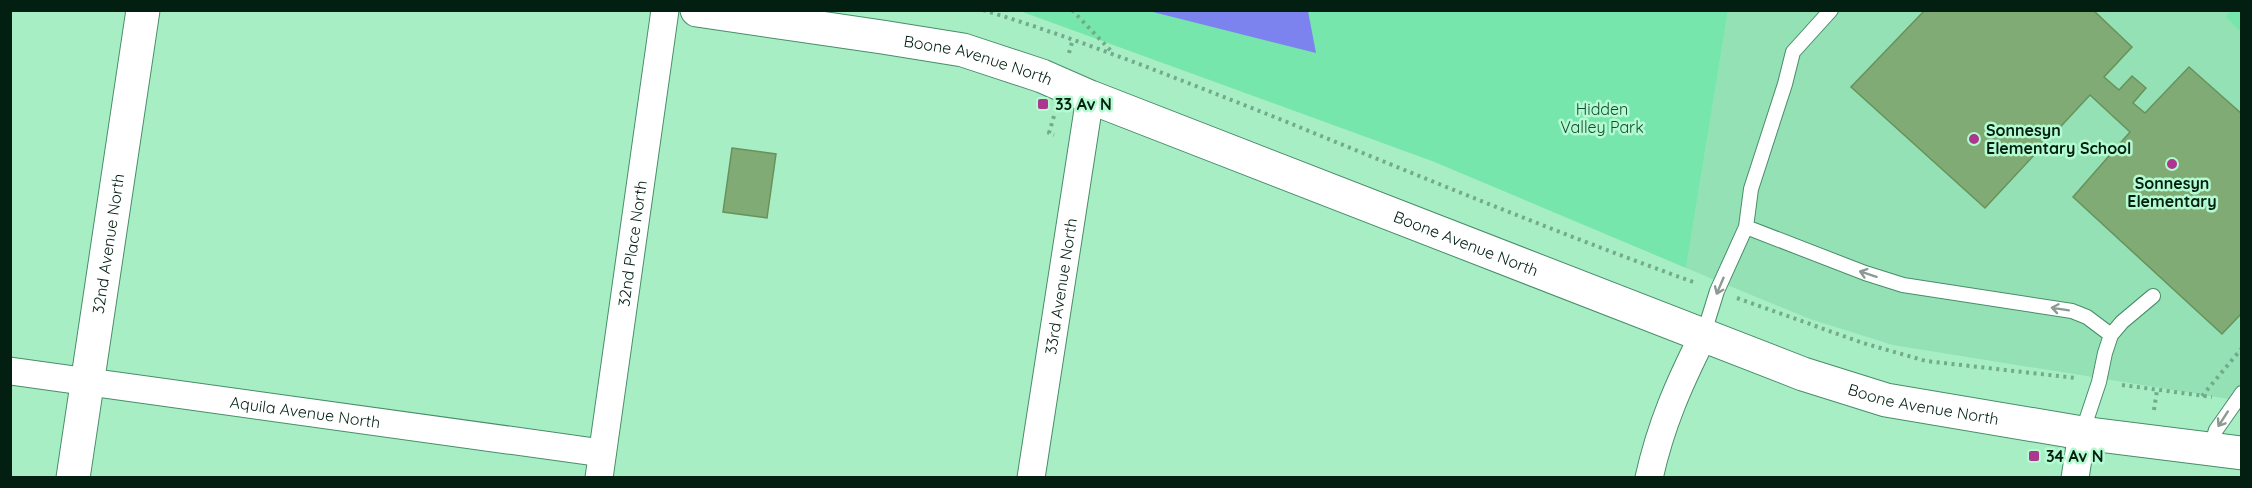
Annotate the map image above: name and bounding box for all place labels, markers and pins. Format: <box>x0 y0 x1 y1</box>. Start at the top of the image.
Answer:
place label: 33 Av N <box>1055 94 1112 114</box>
marker: 33 Av N <box>1036 97 1050 111</box>
place label: Sonnesyn Elementary School <box>1986 120 2131 158</box>
marker: Sonnesyn Elementary School <box>1967 132 1981 146</box>
marker: Sonnesyn Elementary <box>2165 157 2179 171</box>
place label: Sonnesyn Elementary <box>2127 173 2217 211</box>
place label: 34 Av N <box>2046 446 2104 466</box>
marker: 34 Av N <box>2027 449 2041 463</box>

